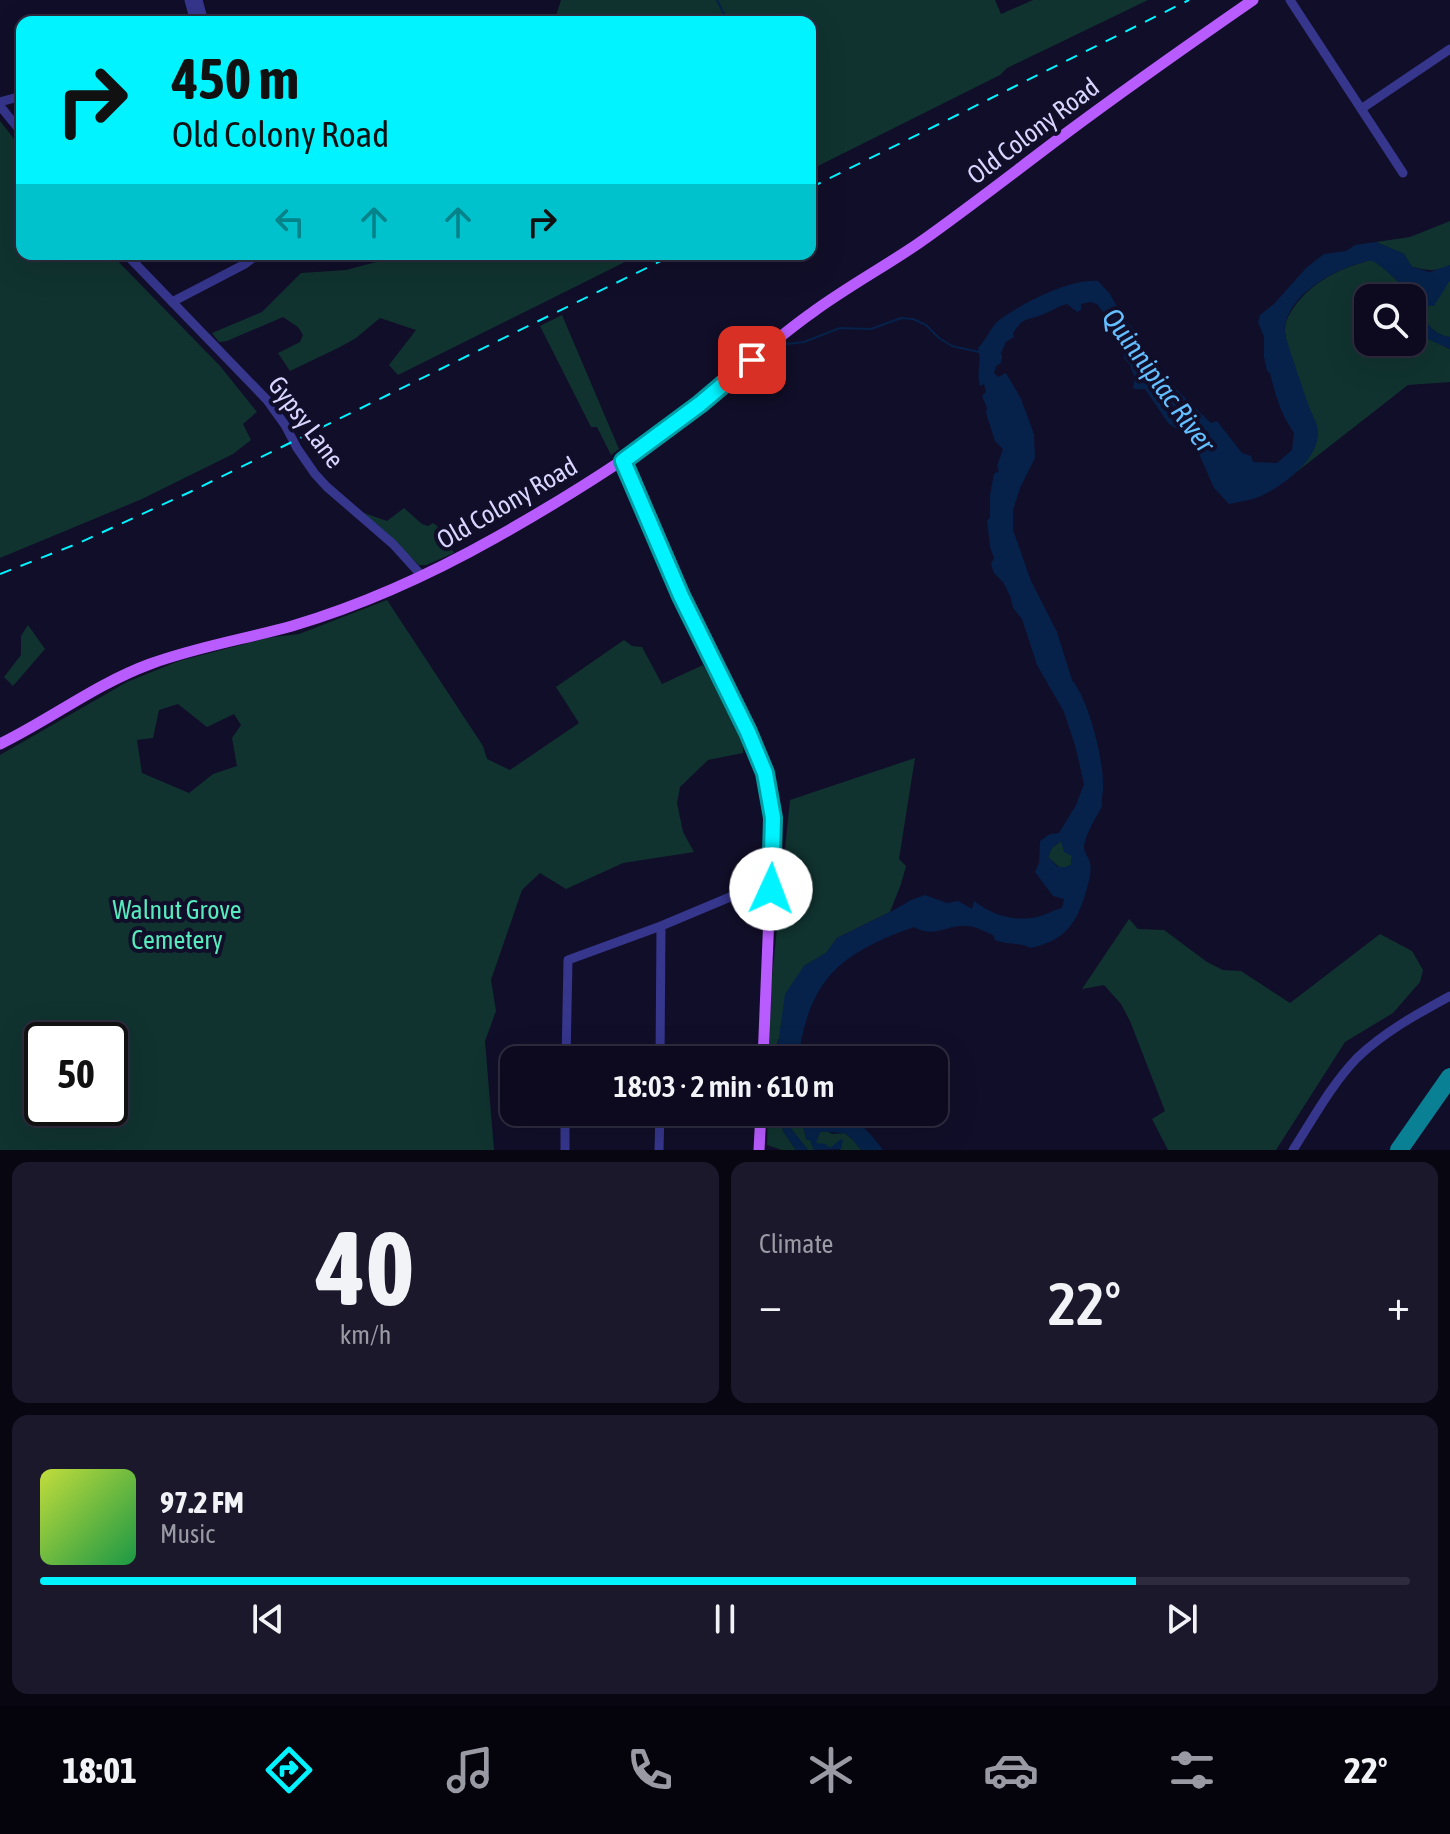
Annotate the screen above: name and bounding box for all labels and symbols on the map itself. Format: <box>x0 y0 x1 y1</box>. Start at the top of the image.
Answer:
street label: Old Colony Road <box>961 72 1105 190</box>
water label: Quinnipiac River <box>1096 302 1223 459</box>
pin <box>718 326 786 394</box>
street label: Gypsy Lane <box>262 370 350 474</box>
street label: Old Colony Road <box>432 451 582 555</box>
position arrow <box>729 847 813 931</box>
park label: Walnut Grove Cemetery <box>113 895 241 955</box>
speed limit sign: 50 <box>24 1022 128 1126</box>

